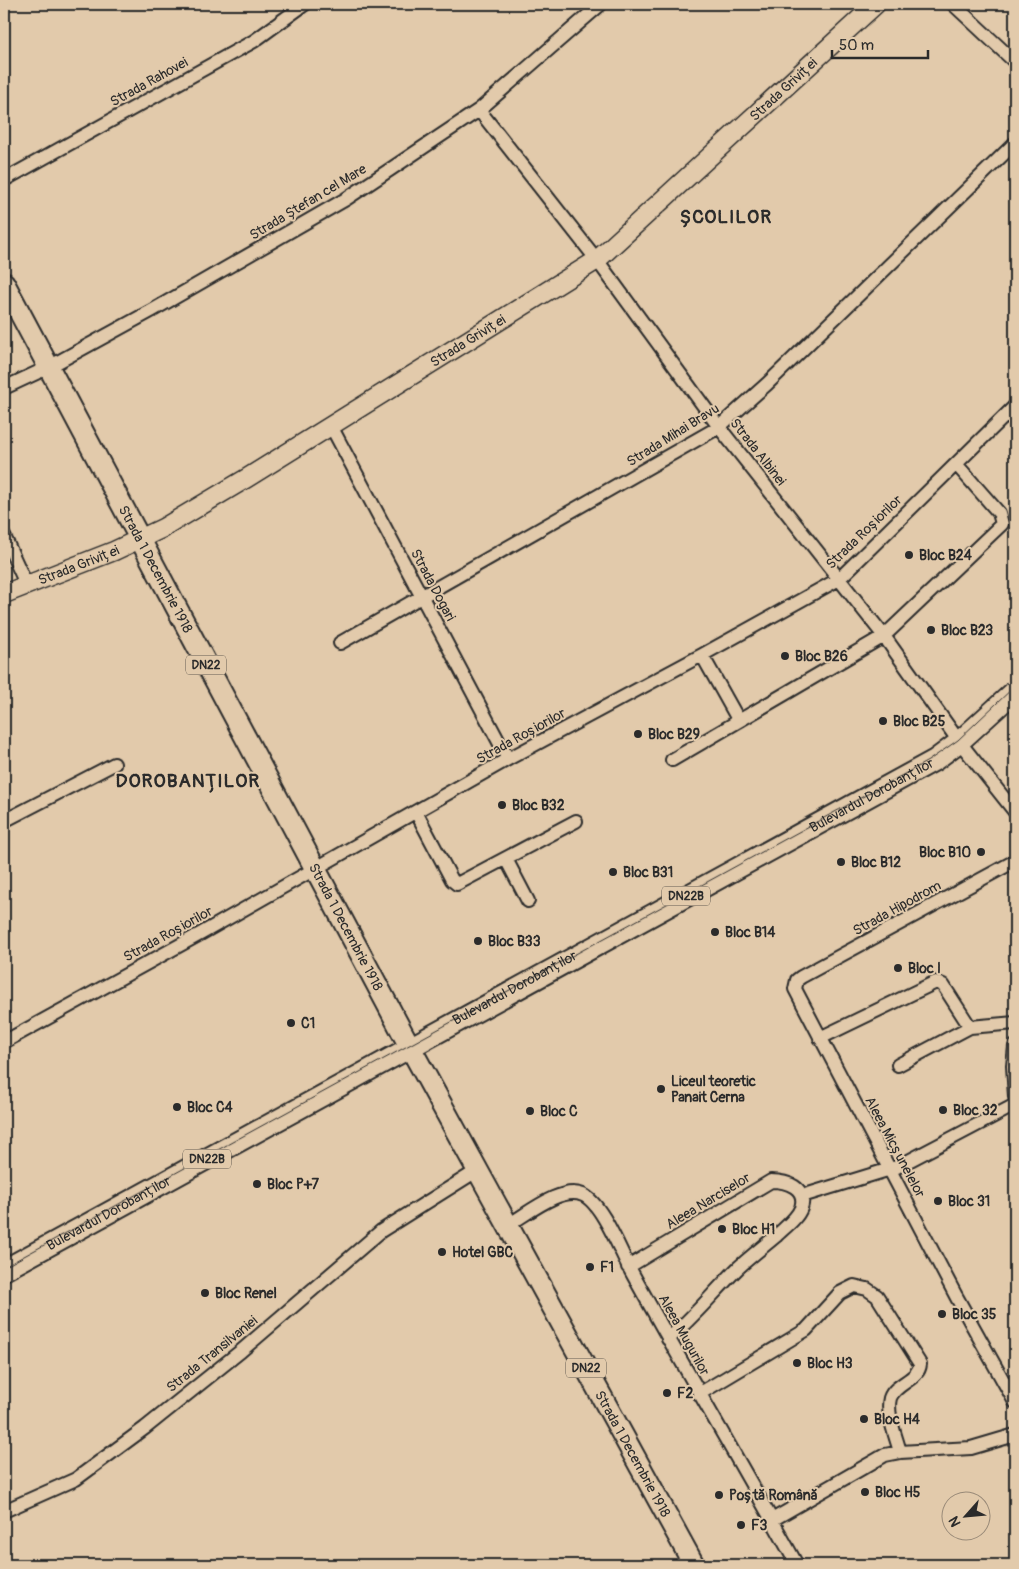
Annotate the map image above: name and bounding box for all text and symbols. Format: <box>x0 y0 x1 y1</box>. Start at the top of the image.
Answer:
scale bar <box>832 28 928 60</box>
text: 50 m <box>839 36 874 55</box>
street label: Strada Rahovei <box>107 53 191 110</box>
street label: Strada Griviței <box>746 54 821 124</box>
street label: Strada Ștefan cel Mare <box>246 160 370 244</box>
district label: ȘCOLILOR <box>680 205 772 229</box>
street label: Strada Griviței <box>427 310 509 370</box>
street label: Strada Mihai Bravu <box>624 400 722 470</box>
street label: Strada Albinei <box>726 415 790 489</box>
street label: Strada Roșiorilor <box>822 491 906 573</box>
street label: Strada 1 Decembrie 1918 <box>115 502 197 636</box>
street label: Strada Griviței <box>36 541 122 588</box>
street label: Strada Dogari <box>407 546 459 624</box>
place label: Bloc B24 <box>919 547 973 564</box>
marker: Bloc B24 <box>903 549 915 561</box>
place label: Bloc B23 <box>941 622 993 639</box>
marker: Bloc B23 <box>925 624 937 636</box>
place label: Bloc B26 <box>795 648 848 665</box>
marker: Bloc B26 <box>779 650 791 662</box>
road number: DN22 <box>186 656 226 674</box>
street label: Strada Roșiorilor <box>474 705 568 767</box>
place label: Bloc B25 <box>893 713 946 730</box>
marker: Bloc B25 <box>877 715 889 727</box>
place label: Bloc B29 <box>648 726 700 743</box>
marker: Bloc B29 <box>632 728 644 740</box>
street label: Bulevardul Dorobanților <box>806 754 937 836</box>
district label: DOROBANȚILOR <box>116 769 260 793</box>
place label: Bloc B32 <box>512 797 565 814</box>
marker: Bloc B32 <box>496 799 508 811</box>
place label: Bloc B10 <box>919 844 971 861</box>
marker: Bloc B10 <box>975 846 987 858</box>
place label: Bloc B12 <box>851 854 901 871</box>
marker: Bloc B12 <box>835 856 847 868</box>
street label: Strada 1 Decembrie 1918 <box>305 860 387 993</box>
place label: Bloc B31 <box>623 864 673 881</box>
marker: Bloc B31 <box>607 866 619 878</box>
street label: Strada Hipodrom <box>850 877 944 939</box>
road number: DN22B <box>662 886 710 906</box>
street label: Strada Roșiorilor <box>121 903 215 965</box>
place label: Bloc B14 <box>725 924 776 941</box>
marker: Bloc B14 <box>709 926 721 938</box>
place label: Bloc B33 <box>488 933 541 950</box>
marker: Bloc B33 <box>472 935 484 947</box>
street label: Bulevardul Dorobanților <box>449 947 580 1028</box>
place label: Bloc I <box>908 960 941 977</box>
marker: Bloc I <box>892 962 904 974</box>
place label: C1 <box>301 1015 315 1032</box>
marker: C1 <box>285 1017 297 1029</box>
place label: Liceul teoretic Panait Cerna <box>671 1073 756 1106</box>
marker: Liceul teoretic Panait Cerna <box>655 1083 667 1095</box>
street label: Aleea Micșunelelor <box>861 1094 929 1200</box>
place label: Bloc C4 <box>187 1099 234 1116</box>
marker: Bloc C4 <box>171 1101 183 1113</box>
place label: Bloc 32 <box>953 1102 998 1119</box>
place label: Bloc C <box>540 1103 578 1120</box>
marker: Bloc 32 <box>937 1104 949 1116</box>
marker: Bloc C <box>524 1105 536 1117</box>
road number: DN22B <box>183 1150 231 1168</box>
street label: Aleea Narciselor <box>663 1169 753 1233</box>
street label: Bulevardul Dorobanților <box>43 1172 174 1254</box>
place label: Bloc P+7 <box>267 1176 320 1193</box>
marker: Bloc P+7 <box>251 1178 263 1190</box>
place label: Bloc 31 <box>948 1193 990 1210</box>
marker: Bloc 31 <box>932 1195 944 1207</box>
place label: Bloc H1 <box>732 1221 775 1238</box>
marker: Bloc H1 <box>716 1223 728 1235</box>
place label: Hotel GBC <box>452 1244 513 1261</box>
marker: Hotel GBC <box>436 1246 448 1258</box>
place label: F1 <box>600 1259 614 1276</box>
marker: F1 <box>584 1261 596 1273</box>
place label: Bloc Renel <box>215 1285 277 1302</box>
marker: Bloc Renel <box>199 1287 211 1299</box>
street label: Aleea Mugurilor <box>655 1291 713 1379</box>
place label: Bloc 35 <box>952 1306 997 1323</box>
marker: Bloc 35 <box>936 1308 948 1320</box>
street label: Strada Transilvaniei <box>163 1312 261 1396</box>
place label: Bloc H3 <box>807 1355 853 1372</box>
marker: Bloc H3 <box>791 1357 803 1369</box>
road number: DN22 <box>566 1359 606 1378</box>
place label: F2 <box>677 1385 693 1402</box>
street label: Strada 1 Decembrie 1918 <box>591 1387 675 1520</box>
marker: F2 <box>661 1387 673 1399</box>
place label: Bloc H4 <box>874 1411 921 1428</box>
marker: Bloc H4 <box>858 1413 870 1425</box>
place label: Bloc H5 <box>875 1484 921 1501</box>
marker: Bloc H5 <box>859 1486 871 1498</box>
place label: Poștă Română <box>729 1487 818 1504</box>
marker: Poștă Română <box>713 1489 725 1501</box>
north arrow <box>942 1492 992 1542</box>
text: N <box>945 1514 965 1530</box>
place label: F3 <box>751 1517 767 1534</box>
marker: F3 <box>735 1519 747 1531</box>

